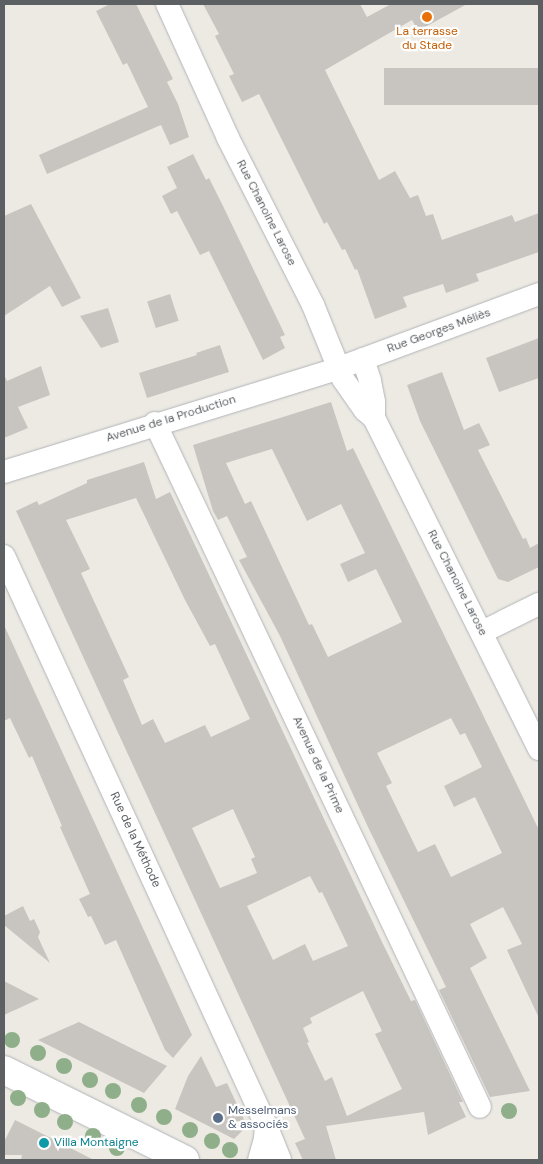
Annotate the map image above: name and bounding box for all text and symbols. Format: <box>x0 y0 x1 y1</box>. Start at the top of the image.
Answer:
marker: La terrasse du Stade <box>421 11 433 23</box>
place label: La terrasse du Stade <box>396 25 458 53</box>
street label: Rue Chanoine Larose <box>233 158 299 268</box>
street label: Rue Georges Méliès <box>385 306 493 356</box>
street label: Avenue de la Production <box>104 392 238 446</box>
street label: Rue Chanoine Larose <box>424 528 490 638</box>
street label: Avenue de la Prime <box>289 714 347 816</box>
street label: Rue de la Méthode <box>107 790 163 890</box>
place label: Messelmans & associés <box>228 1104 297 1132</box>
marker: Messelmans & associés <box>212 1112 224 1124</box>
place label: Villa Montaigne <box>54 1136 139 1150</box>
marker: Villa Montaigne <box>38 1137 50 1149</box>

